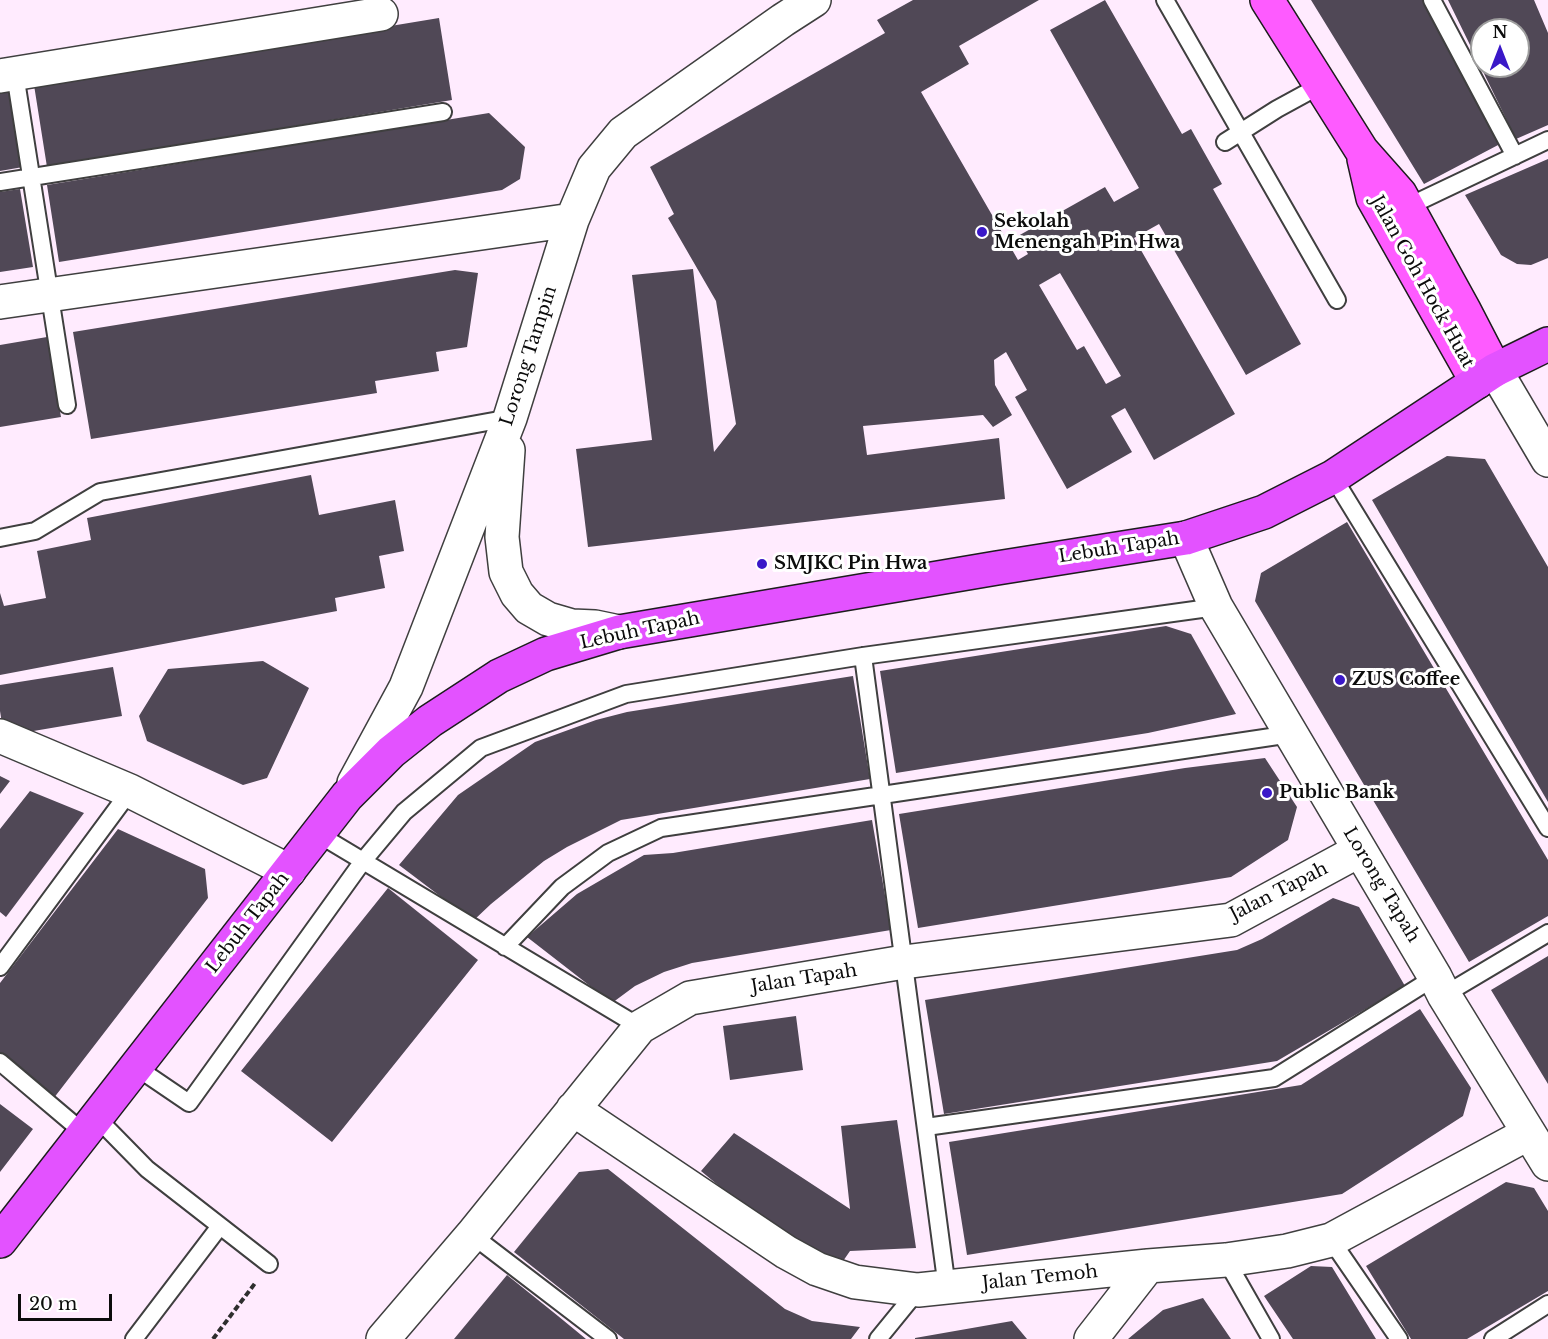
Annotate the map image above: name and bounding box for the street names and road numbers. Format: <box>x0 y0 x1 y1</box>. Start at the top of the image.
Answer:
street label: Jalan Goh Hock Huat <box>1366 192 1478 372</box>
street label: Lorong Tampin <box>496 283 562 429</box>
street label: Lebuh Tapah <box>1057 528 1181 568</box>
street label: Lebuh Tapah <box>578 608 702 654</box>
street label: Lorong Tapah <box>1338 824 1424 946</box>
street label: Jalan Tapah <box>1226 858 1332 926</box>
street label: Lebuh Tapah <box>202 868 294 978</box>
street label: Jalan Tapah <box>749 960 859 998</box>
street label: Jalan Temoh <box>981 1261 1099 1295</box>

